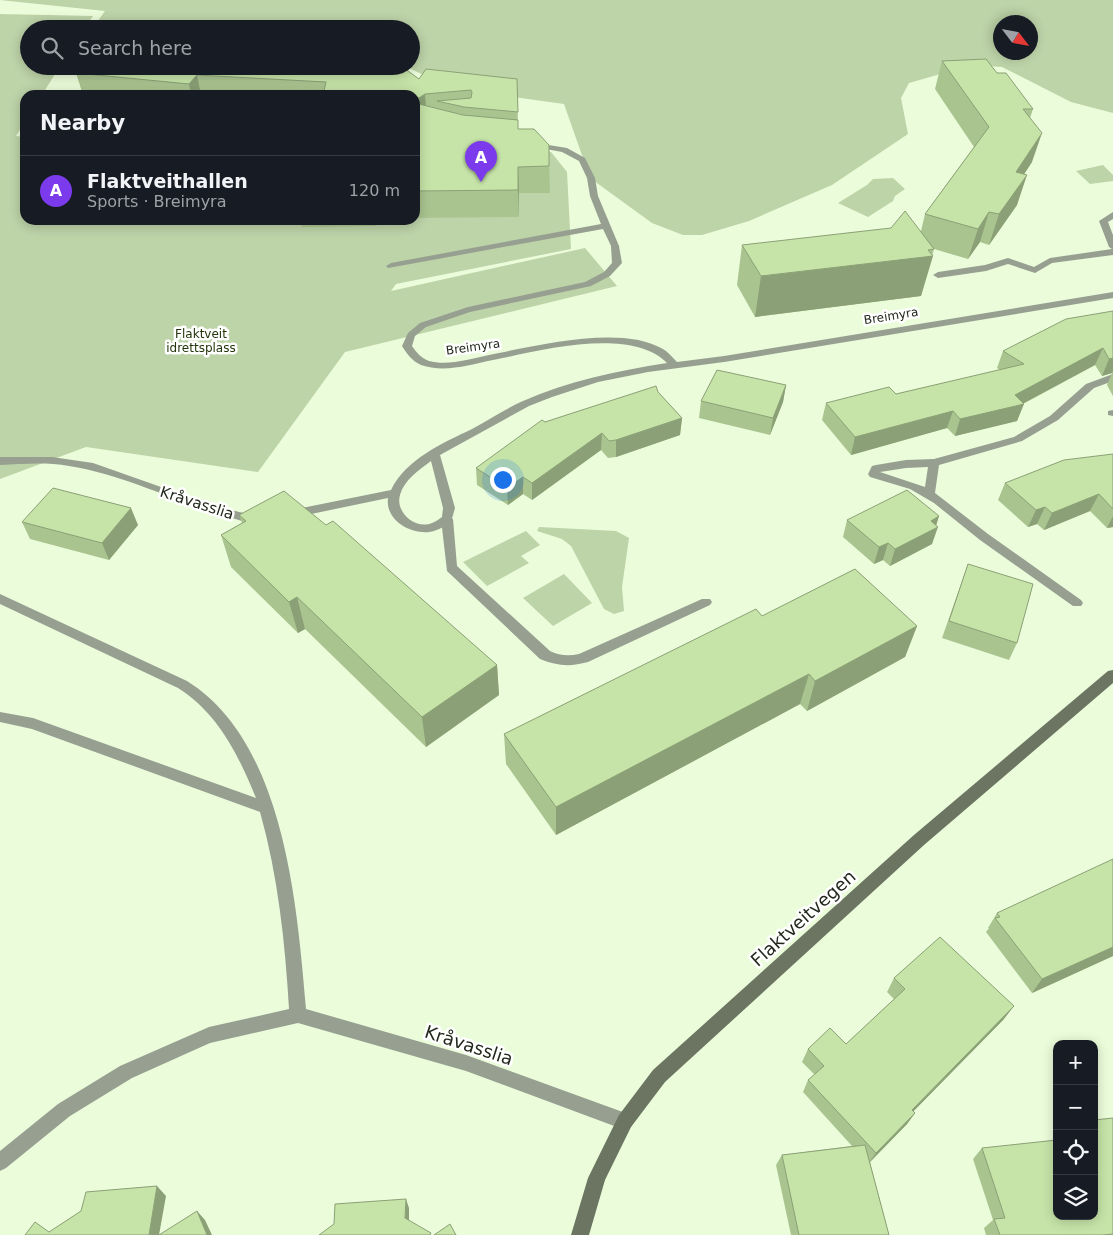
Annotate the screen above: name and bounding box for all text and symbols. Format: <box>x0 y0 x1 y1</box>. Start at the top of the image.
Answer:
north arrow <box>993 15 1038 60</box>
search box <box>20 20 420 75</box>
icon: search <box>38 34 66 62</box>
text: Search here <box>78 37 192 59</box>
text: Nearby <box>40 111 125 135</box>
pin: A <box>465 141 497 182</box>
text: Flaktveithallen <box>87 170 248 192</box>
text: A <box>50 181 62 200</box>
text: 120 m <box>349 181 400 200</box>
text: Sports · Breimyra <box>87 192 226 211</box>
street label: Breimyra <box>863 305 919 327</box>
park label: Flaktveit idrettsplass <box>166 327 236 355</box>
street label: Breimyra <box>445 336 501 358</box>
your location <box>490 467 516 493</box>
street label: Kråvasslia <box>158 483 236 523</box>
street label: Flaktveitvegen <box>746 866 860 970</box>
street label: Kråvasslia <box>422 1021 516 1069</box>
map controls <box>1053 1040 1098 1220</box>
button: + <box>1053 1040 1098 1085</box>
button: − <box>1053 1085 1098 1130</box>
button: locate <box>1053 1130 1098 1175</box>
button: layers <box>1053 1175 1098 1220</box>

